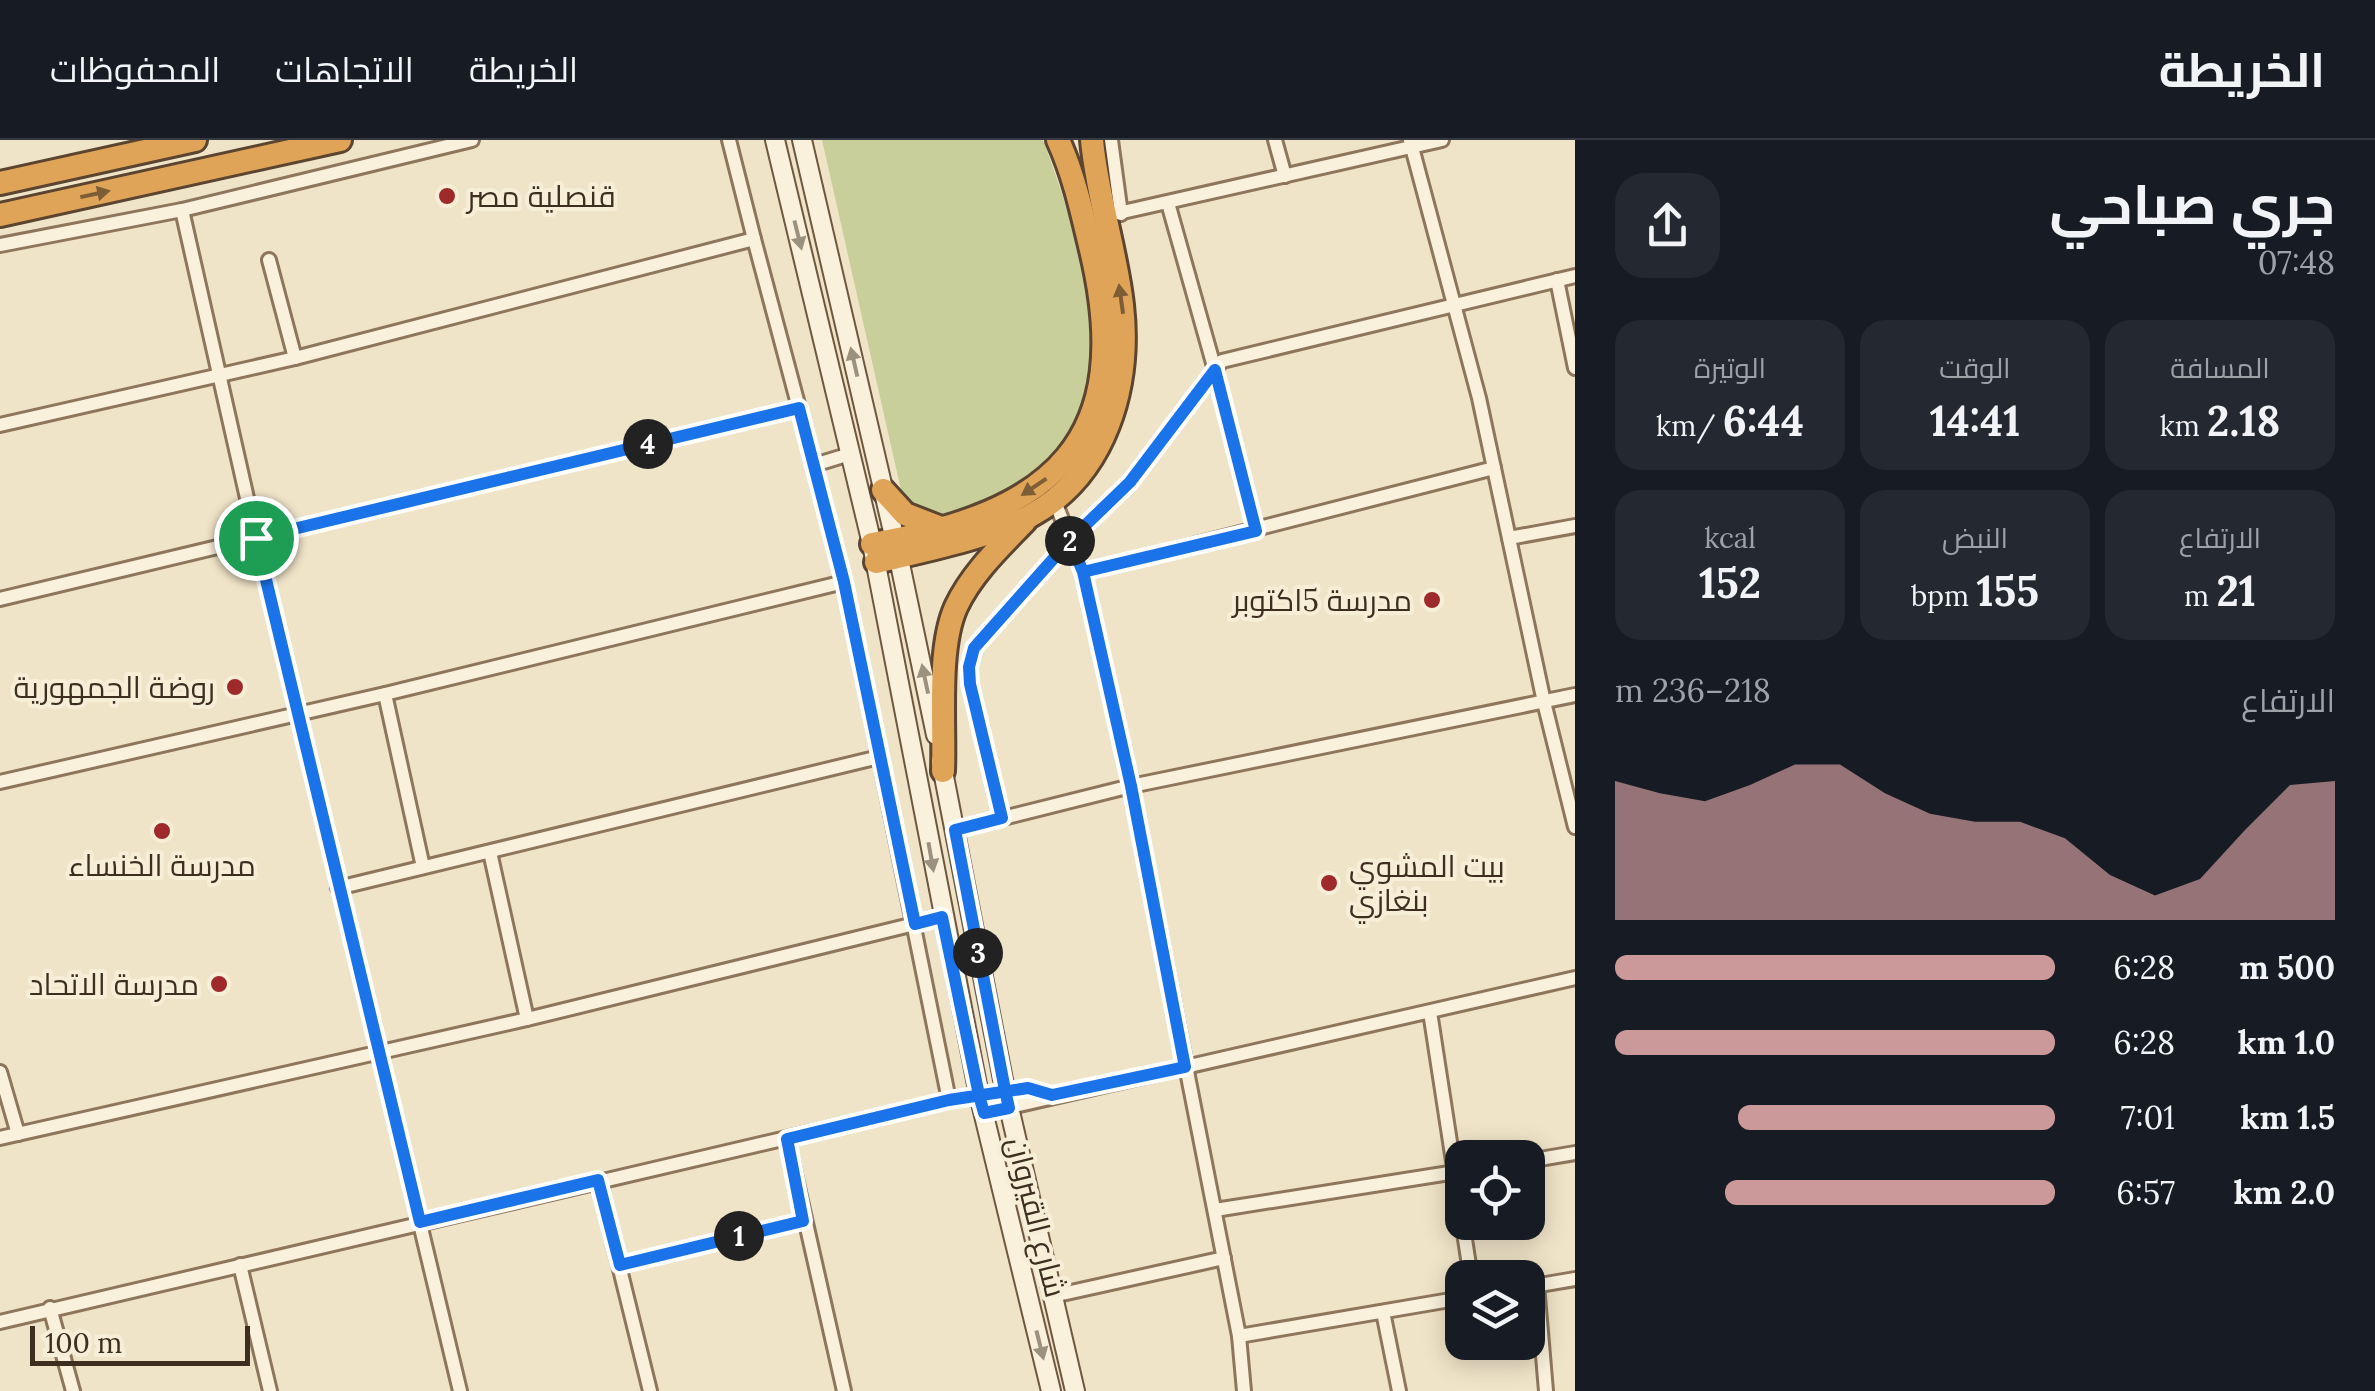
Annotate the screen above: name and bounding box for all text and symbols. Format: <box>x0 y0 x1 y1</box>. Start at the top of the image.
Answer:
text: الخريطة <box>2159 39 2325 100</box>
text: المحفوظات <box>50 47 220 92</box>
text: الاتجاهات <box>275 47 414 92</box>
text: الخريطة <box>469 47 578 92</box>
text: جري صباحي <box>2049 169 2335 239</box>
button: share <box>1615 173 1720 278</box>
place label: قنصلية مصر <box>465 177 616 215</box>
marker: قنصلية مصر <box>436 185 458 207</box>
one-way arrow <box>80 186 111 201</box>
one-way arrow <box>791 220 806 251</box>
text: 07:48 <box>2258 242 2335 283</box>
one-way arrow <box>1112 282 1128 314</box>
one-way arrow <box>846 346 861 377</box>
text: الوتيرة <box>1694 350 1766 386</box>
text: الوقت <box>1939 350 2011 386</box>
text: المسافة <box>2170 350 2270 386</box>
text: 6:44 <box>1723 394 1804 448</box>
text: 14:41 <box>1930 394 2020 448</box>
text: 2.18 <box>2207 394 2280 448</box>
text: /km <box>1656 408 1723 444</box>
text: km <box>2160 408 2207 444</box>
pin: 4 <box>623 419 673 469</box>
text: 4 <box>640 426 656 462</box>
one-way arrow <box>1021 477 1048 496</box>
pin <box>214 496 299 581</box>
icon: arrive <box>229 511 284 566</box>
pin: 2 <box>1045 516 1095 566</box>
text: kcal <box>1704 520 1756 556</box>
text: النبض <box>1942 520 2008 556</box>
text: الارتفاع <box>2179 520 2261 556</box>
text: 2 <box>1063 523 1077 559</box>
text: 152 <box>1699 556 1761 610</box>
text: 155 <box>1977 564 2039 618</box>
text: 21 <box>2216 564 2256 618</box>
text: bpm <box>1911 578 1977 614</box>
text: m <box>2184 578 2216 614</box>
place label: مدرسة 5اكتوبر <box>1230 581 1412 619</box>
marker: مدرسة 5اكتوبر <box>1421 589 1443 611</box>
one-way arrow <box>916 664 932 695</box>
place label: روضة الجمهورية <box>13 668 215 706</box>
text: 218–236 m <box>1615 670 1771 711</box>
marker: روضة الجمهورية <box>224 676 246 698</box>
text: الارتفاع <box>2241 680 2335 721</box>
marker: مدرسة الخنساء <box>151 820 173 842</box>
one-way arrow <box>924 842 939 873</box>
place label: مدرسة الخنساء <box>68 846 256 884</box>
place label: بيت المشوي بنغازي <box>1349 847 1505 924</box>
marker: بيت المشوي بنغازي <box>1318 872 1340 894</box>
pin: 3 <box>953 928 1003 978</box>
text: 3 <box>970 935 986 971</box>
text: 6:28 <box>2113 947 2175 988</box>
text: 500 m <box>2239 947 2335 988</box>
place label: مدرسة الاتحاد <box>29 965 199 1003</box>
marker: مدرسة الاتحاد <box>208 973 230 995</box>
text: 6:28 <box>2113 1022 2175 1063</box>
text: 1.0 km <box>2238 1022 2335 1063</box>
text: 7:01 <box>2121 1097 2175 1138</box>
text: 1.5 km <box>2240 1097 2335 1138</box>
street label: شارع القيروان <box>997 1133 1075 1302</box>
map controls <box>1445 1140 1545 1360</box>
button: locate <box>1445 1140 1545 1240</box>
text: 6:57 <box>2116 1172 2175 1213</box>
text: 2.0 km <box>2234 1172 2335 1213</box>
pin: 1 <box>714 1211 764 1261</box>
text: 1 <box>733 1218 745 1254</box>
button: layers <box>1445 1260 1545 1360</box>
scale bar <box>30 1321 250 1366</box>
text: 100 m <box>45 1325 122 1361</box>
one-way arrow <box>1033 1330 1048 1361</box>

